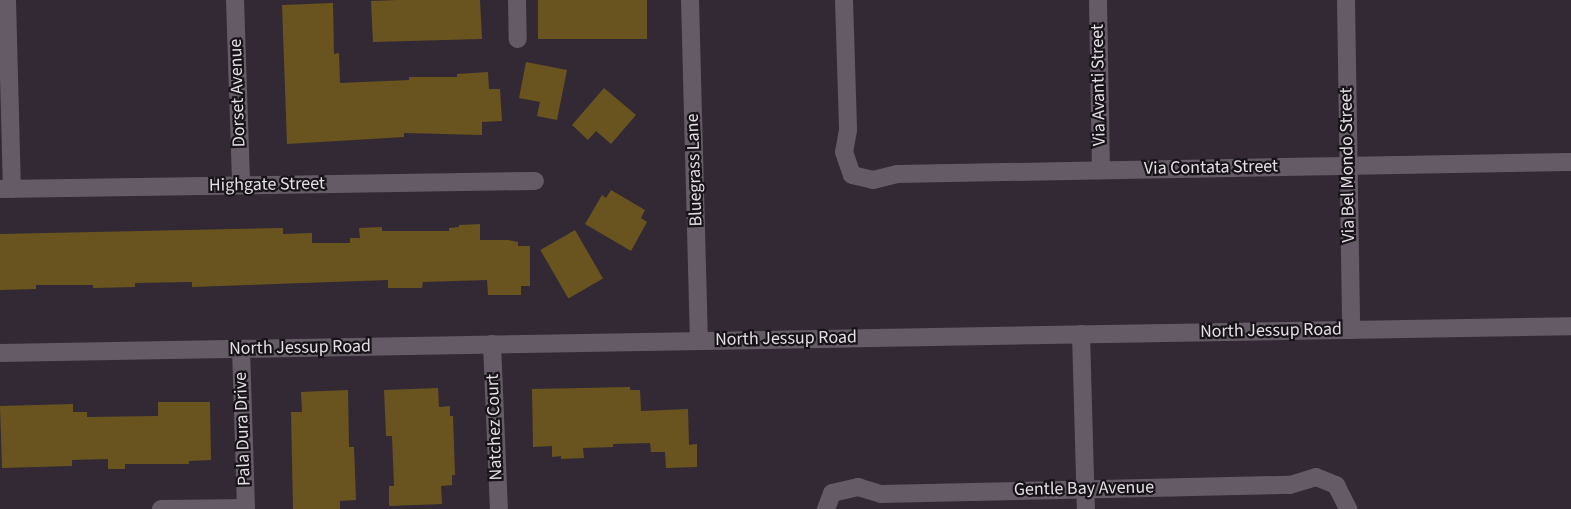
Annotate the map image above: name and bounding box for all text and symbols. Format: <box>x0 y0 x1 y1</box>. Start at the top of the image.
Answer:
street label: Via Avanti Street <box>1087 24 1111 146</box>
street label: Dorset Avenue <box>225 38 251 148</box>
street label: Via Bel Mondo Street <box>1336 87 1360 243</box>
street label: Bluegrass Lane <box>682 113 708 227</box>
street label: Via Contata Street <box>1144 156 1278 180</box>
street label: Highgate Street <box>209 173 325 197</box>
street label: North Jessup Road <box>1200 319 1342 343</box>
street label: North Jessup Road <box>715 327 857 351</box>
street label: North Jessup Road <box>229 336 371 360</box>
street label: Pala Dura Drive <box>230 372 256 486</box>
street label: Natchez Court <box>482 373 508 481</box>
street label: Gentle Bay Avenue <box>1014 477 1154 501</box>

